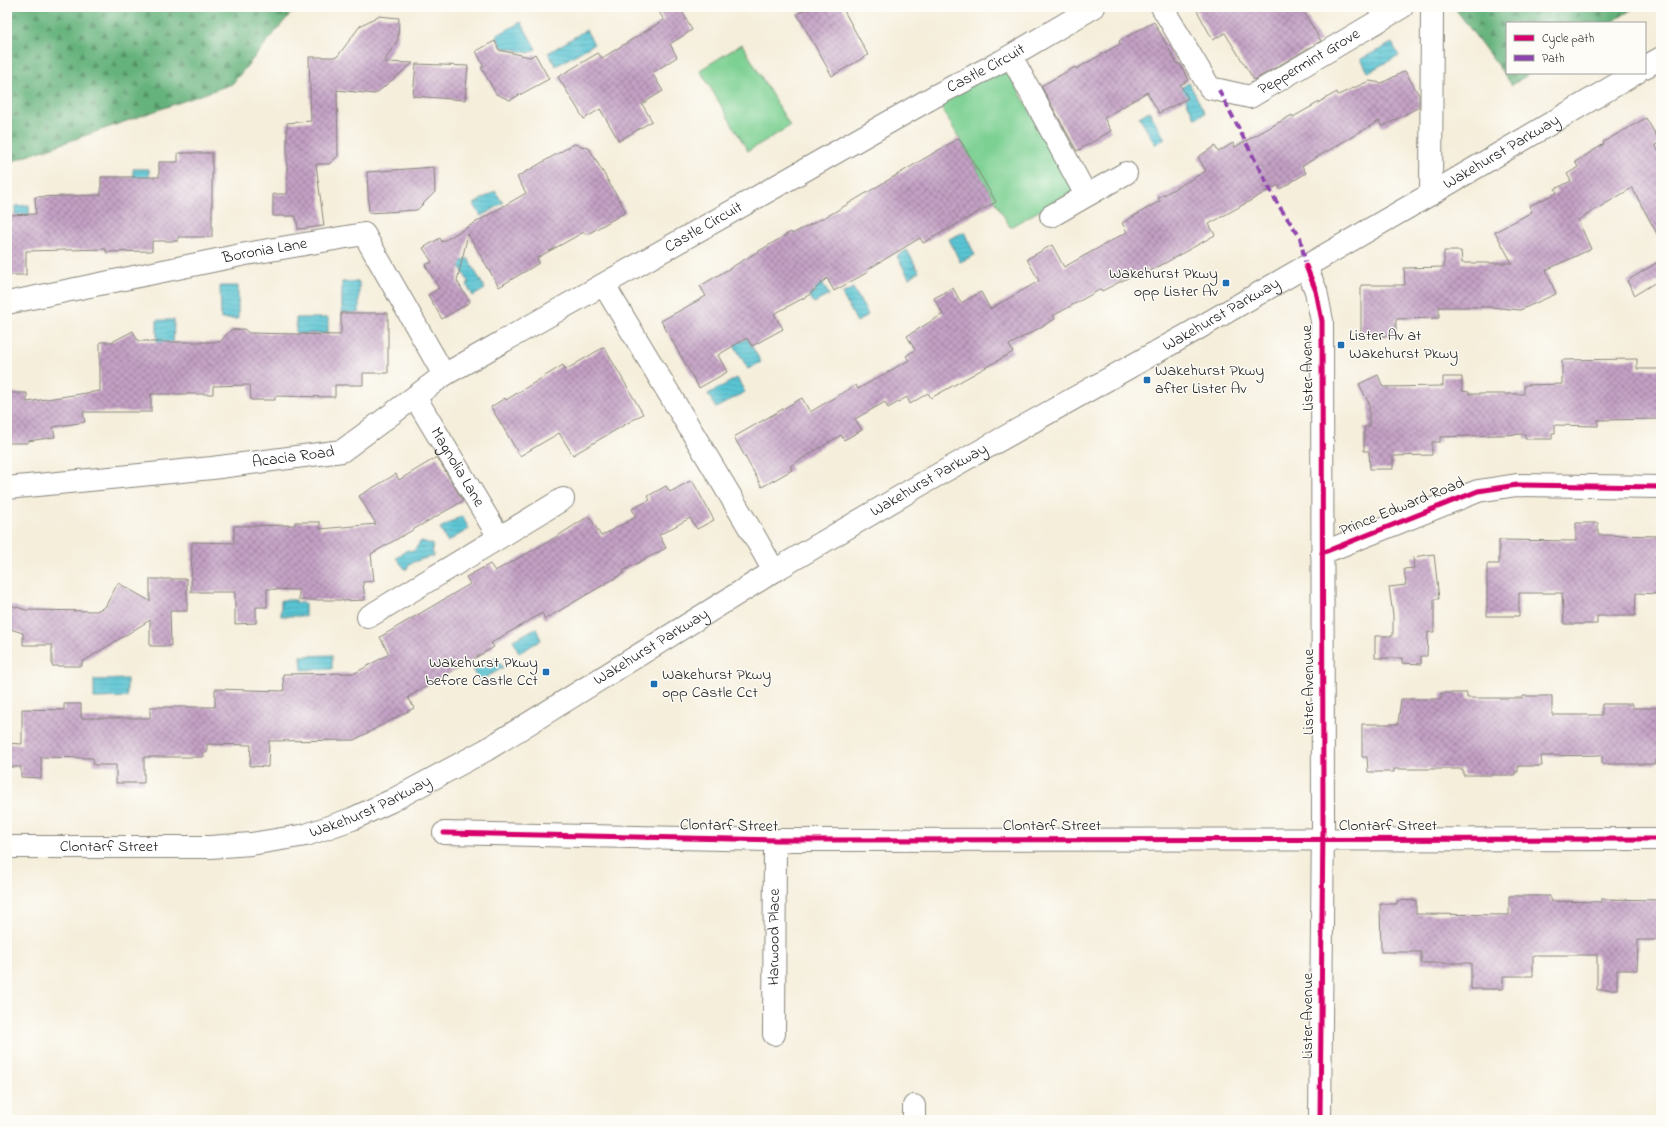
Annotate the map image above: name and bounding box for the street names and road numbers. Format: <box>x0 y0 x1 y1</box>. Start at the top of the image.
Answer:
street label: Peppermint Grove <box>1254 22 1365 102</box>
street label: Castle Circuit <box>943 37 1031 100</box>
street label: Wakehurst Parkway <box>1439 108 1564 196</box>
street label: Castle Circuit <box>660 195 748 259</box>
street label: Boronia Lane <box>219 232 310 271</box>
street label: Wakehurst Parkway <box>1159 272 1285 358</box>
street label: Lister Avenue <box>1295 324 1321 411</box>
street label: Magnolia Lane <box>424 423 491 512</box>
street label: Wakehurst Parkway <box>866 437 992 524</box>
street label: Acacia Road <box>251 440 336 475</box>
street label: Prince Edward Road <box>1336 471 1468 543</box>
street label: Wakehurst Parkway <box>589 602 714 692</box>
street label: Lister Avenue <box>1297 648 1321 735</box>
street label: Wakehurst Parkway <box>306 769 436 845</box>
street label: Clontarf Street <box>680 813 779 839</box>
street label: Clontarf Street <box>1003 814 1102 838</box>
street label: Clontarf Street <box>1339 814 1438 838</box>
street label: Clontarf Street <box>60 835 159 859</box>
street label: Harwood Place <box>762 888 787 985</box>
street label: Lister Avenue <box>1296 972 1320 1059</box>

